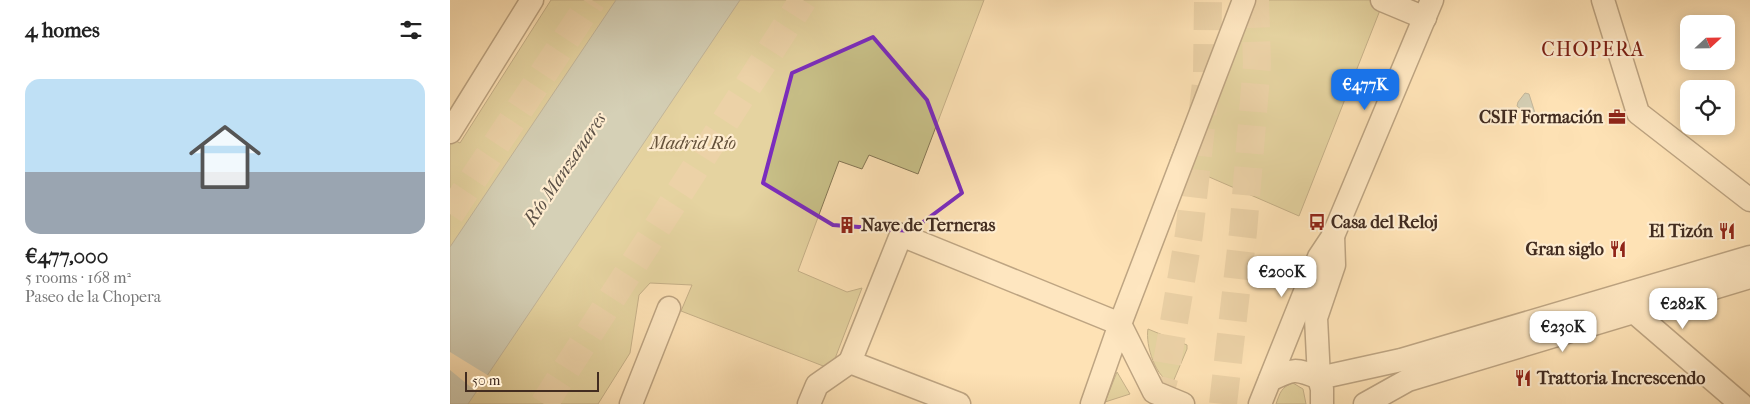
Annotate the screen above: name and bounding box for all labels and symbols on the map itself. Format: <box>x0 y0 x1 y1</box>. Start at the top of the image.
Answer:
north arrow <box>1680 15 1735 70</box>
district label: CHOPERA <box>1541 38 1645 61</box>
pin: €477K <box>1330 68 1400 111</box>
water label: Río Manzanares <box>518 107 611 231</box>
place label: CSIF Formación <box>1479 107 1604 128</box>
office icon: CSIF Formación <box>1607 107 1627 127</box>
park label: Madrid Río <box>648 133 736 154</box>
bus stop icon: Casa del Reloj <box>1307 212 1327 232</box>
place label: Casa del Reloj <box>1331 212 1438 233</box>
building icon: Nave de Terneras <box>837 215 857 235</box>
place label: Nave de Terneras <box>861 215 996 236</box>
place label: El Tizón <box>1649 221 1714 242</box>
restaurant icon: El Tizón <box>1717 221 1737 241</box>
place label: Gran siglo <box>1525 239 1604 260</box>
restaurant icon: Gran siglo <box>1608 239 1628 259</box>
pin: €200K <box>1247 256 1317 298</box>
pin: €282K <box>1648 288 1718 330</box>
pin: €230K <box>1528 310 1598 353</box>
restaurant icon: Trattoria Increscendo <box>1513 368 1533 388</box>
place label: Trattoria Increscendo <box>1536 368 1705 389</box>
scale bar <box>465 369 599 392</box>

